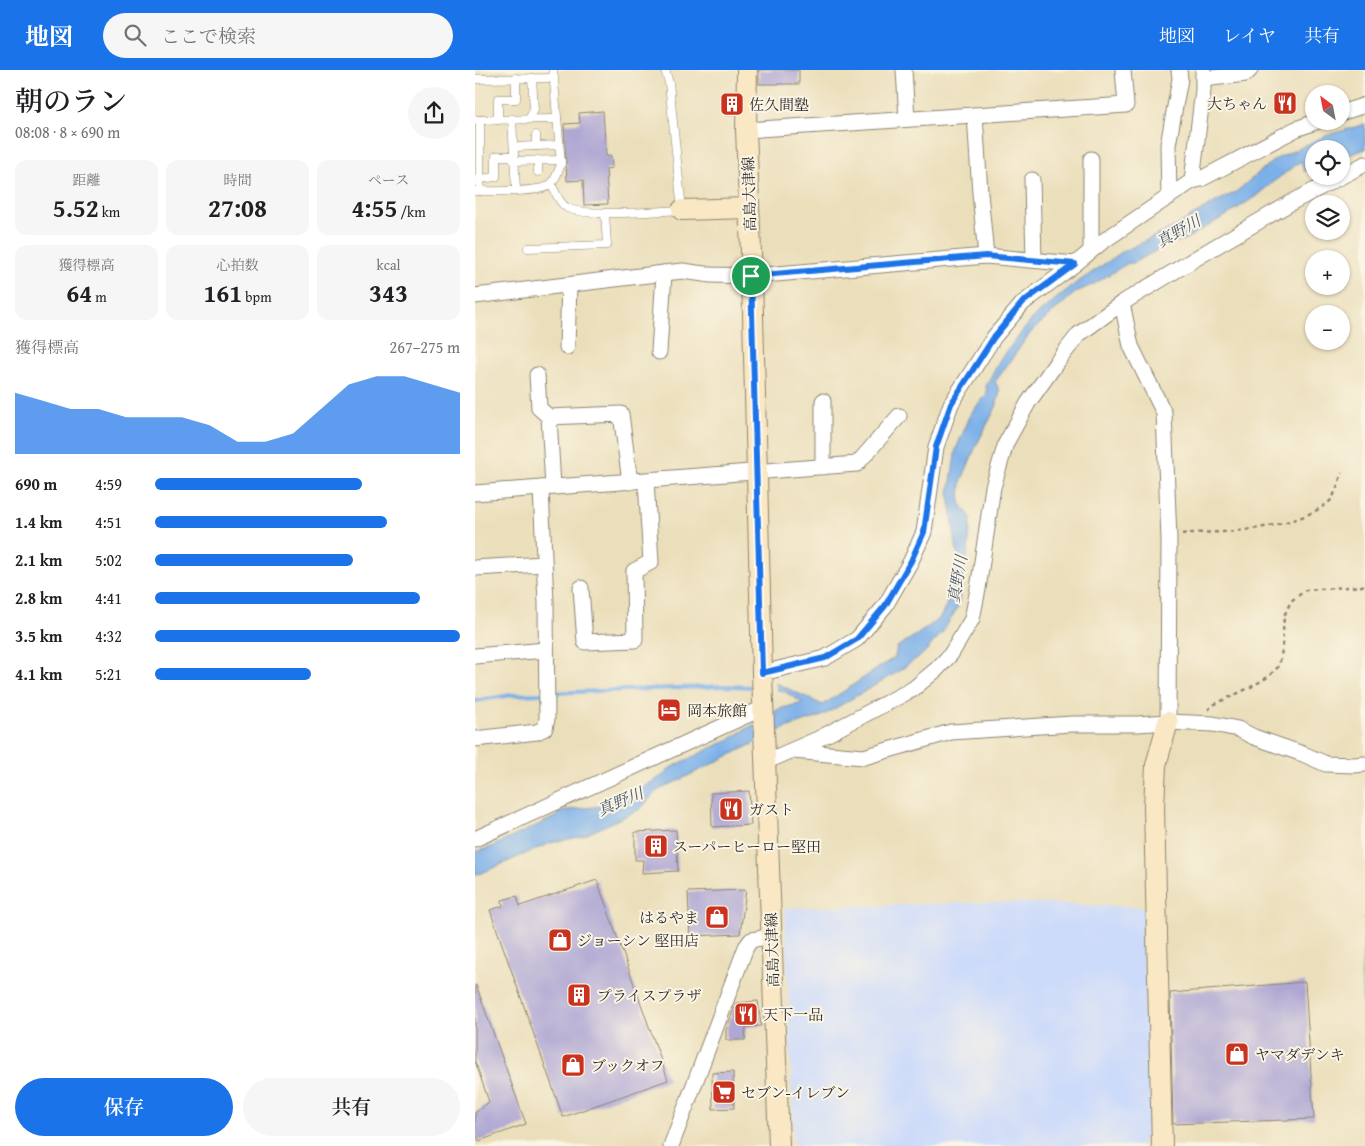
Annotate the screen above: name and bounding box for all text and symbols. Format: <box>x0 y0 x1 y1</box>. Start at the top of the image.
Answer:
search box <box>103 13 453 58</box>
text: 地図 <box>25 19 73 54</box>
icon: search <box>121 21 149 49</box>
text: ここで検索 <box>161 22 256 50</box>
text: 地図 <box>1159 22 1195 49</box>
text: レイヤ <box>1223 22 1276 49</box>
text: 共有 <box>1304 22 1340 49</box>
text: 朝のラン <box>15 80 127 121</box>
north arrow <box>1305 85 1350 130</box>
map controls <box>1305 85 1350 350</box>
button: share <box>408 87 460 139</box>
restaurant icon: 大ちゃん <box>1272 90 1298 116</box>
building icon: 佐久間塾 <box>719 91 745 117</box>
place label: 大ちゃん <box>1207 93 1267 114</box>
place label: 佐久間塾 <box>749 94 809 115</box>
text: 08:08 · 8 × 690 m <box>15 120 120 144</box>
button: locate <box>1305 140 1350 185</box>
street label: 高島大津線 <box>737 156 761 232</box>
text: 距離 <box>73 170 101 190</box>
text: 時間 <box>224 170 252 190</box>
text: ペース <box>368 170 409 190</box>
text: 5.52 <box>53 190 99 226</box>
text: 27:08 <box>208 190 267 226</box>
text: 4:55 <box>351 190 397 226</box>
button: layers <box>1305 195 1350 240</box>
text: km <box>99 202 120 222</box>
text: /km <box>397 202 426 222</box>
water label: 真野川 <box>1151 208 1207 253</box>
button: + <box>1305 250 1350 295</box>
text: 獲得標高 <box>59 255 115 275</box>
text: 心拍数 <box>217 255 259 275</box>
text: kcal <box>377 255 400 275</box>
pin <box>730 255 772 297</box>
icon: arrive <box>737 262 765 290</box>
text: 64 <box>66 275 92 311</box>
text: 161 <box>203 275 242 311</box>
text: 343 <box>369 275 408 311</box>
text: m <box>92 287 107 307</box>
text: bpm <box>242 287 272 307</box>
button: − <box>1305 305 1350 350</box>
text: 獲得標高 <box>15 335 79 359</box>
text: 267–275 m <box>390 335 460 359</box>
text: 690 m <box>15 472 57 496</box>
text: 4:59 <box>95 472 122 496</box>
text: 1.4 km <box>15 510 62 534</box>
text: 4:51 <box>95 510 122 534</box>
text: 2.1 km <box>15 548 62 572</box>
text: 5:02 <box>95 548 122 572</box>
water label: 真野川 <box>941 551 973 605</box>
text: 2.8 km <box>15 586 62 610</box>
text: 4:41 <box>95 586 122 610</box>
text: 3.5 km <box>15 624 62 648</box>
text: 4:32 <box>95 624 122 648</box>
text: 4.1 km <box>15 662 62 686</box>
text: 5:21 <box>95 662 122 686</box>
hotel icon: 岡本旅館 <box>656 697 682 723</box>
place label: 岡本旅館 <box>687 700 747 721</box>
water label: 真野川 <box>593 780 649 821</box>
restaurant icon: ガスト <box>718 796 744 822</box>
place label: ガスト <box>749 799 794 820</box>
building icon: スーパーヒーロー堅田 <box>643 833 669 859</box>
place label: スーパーヒーロー堅田 <box>673 836 821 857</box>
shop icon: はるやま <box>704 904 730 930</box>
place label: はるやま <box>639 907 699 928</box>
street label: 高島大津線 <box>760 912 784 988</box>
shop icon: ジョーシン 堅田店 <box>547 927 573 953</box>
place label: ジョーシン 堅田店 <box>577 930 699 951</box>
building icon: プライスプラザ <box>566 982 592 1008</box>
place label: プライスプラザ <box>597 985 701 1006</box>
restaurant icon: 天下一品 <box>733 1001 759 1027</box>
place label: 天下一品 <box>763 1004 823 1025</box>
shop icon: ヤマダデンキ <box>1224 1041 1250 1067</box>
place label: ヤマダデンキ <box>1255 1044 1345 1065</box>
shop icon: ブックオフ <box>560 1052 586 1078</box>
place label: ブックオフ <box>591 1055 665 1076</box>
button: 保存 <box>15 1078 233 1136</box>
button: 共有 <box>243 1078 460 1136</box>
supermarket icon: セブン-イレブン <box>711 1079 737 1105</box>
place label: セブン-イレブン <box>741 1082 850 1103</box>

